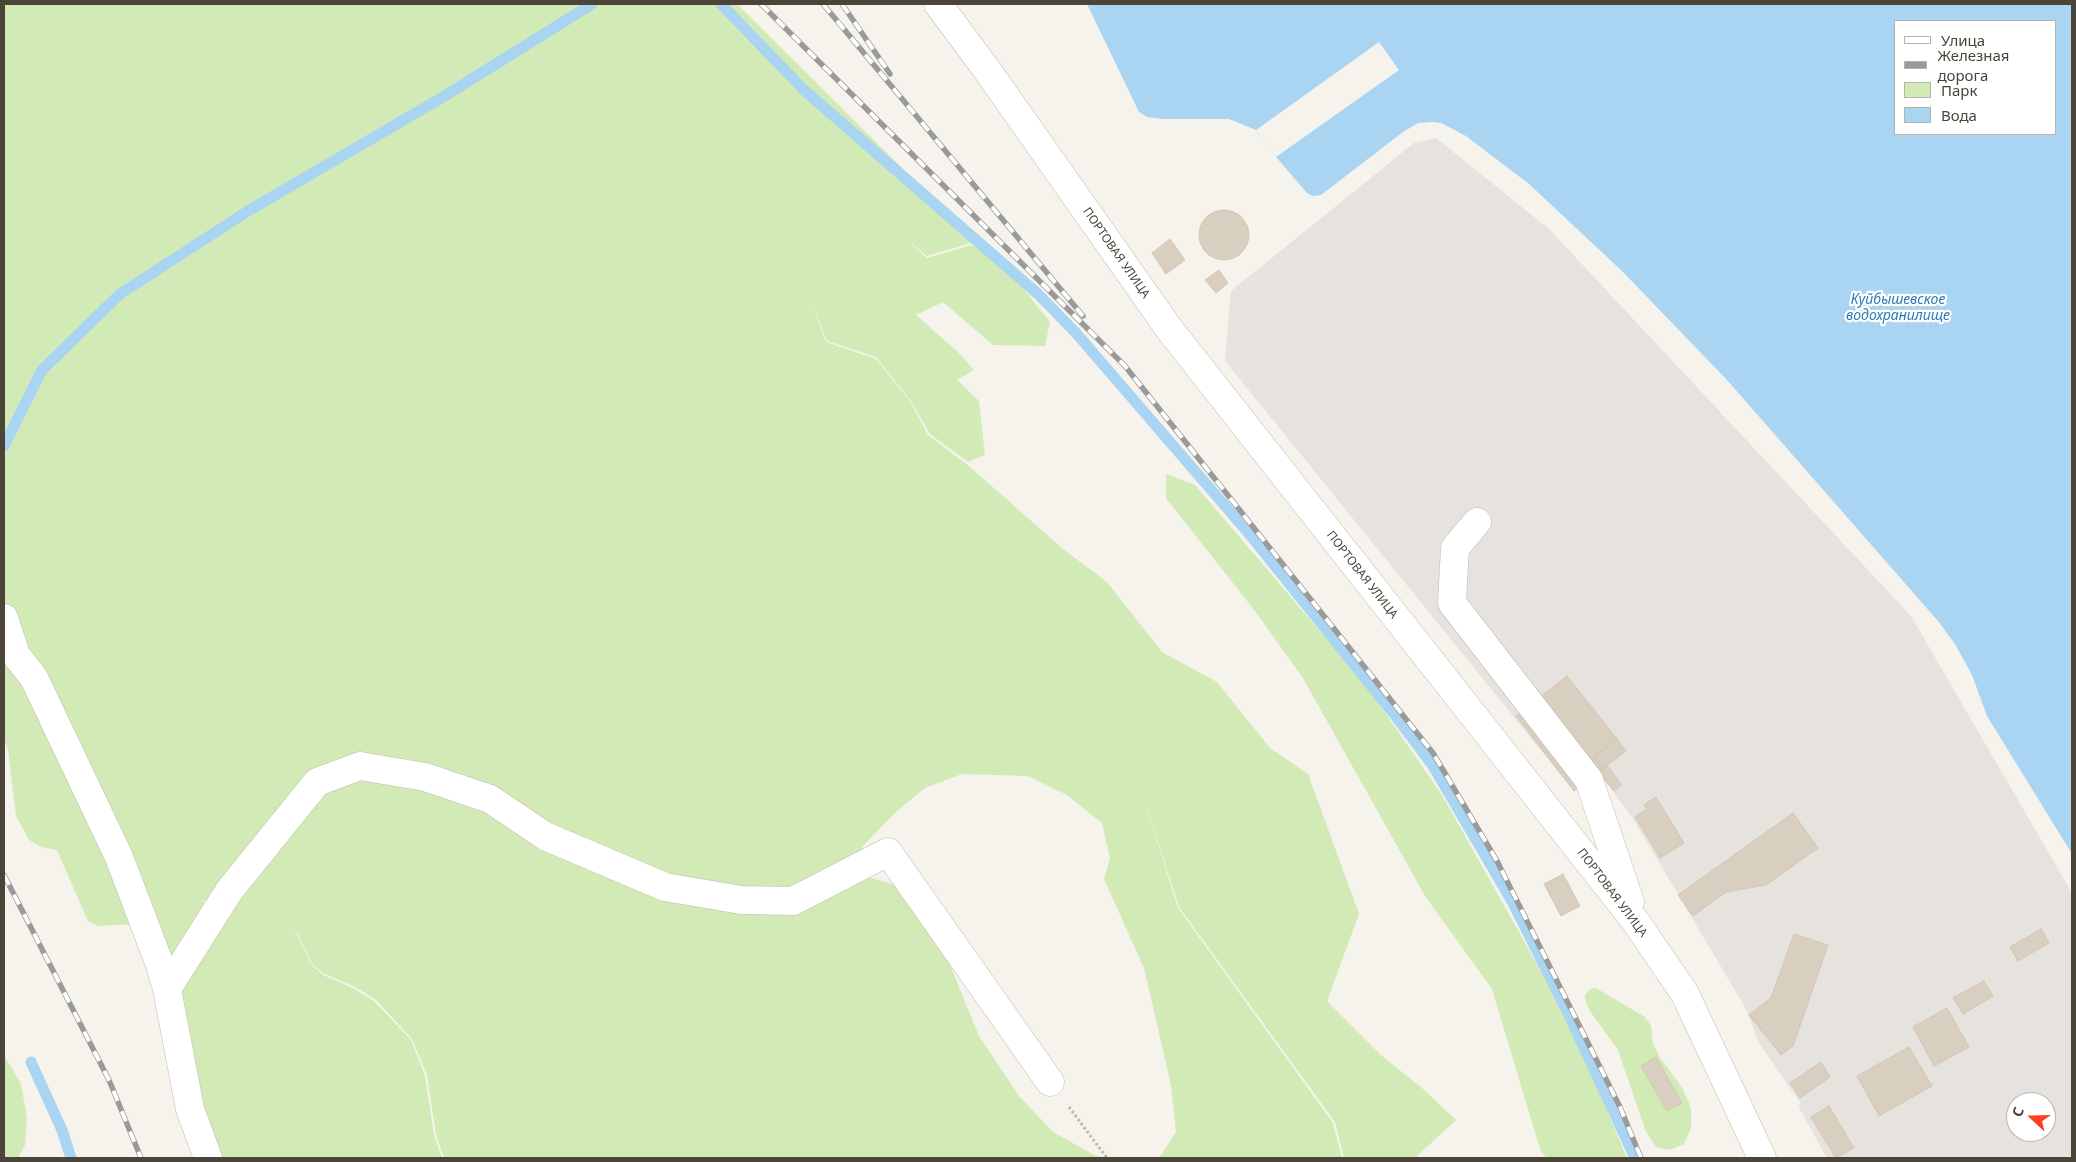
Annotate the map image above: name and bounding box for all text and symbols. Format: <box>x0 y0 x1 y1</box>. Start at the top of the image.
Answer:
legend <box>1894 20 2056 135</box>
text: Улица <box>1941 30 1985 50</box>
text: Железная дорога <box>1937 45 2010 85</box>
text: Парк <box>1941 80 1977 100</box>
text: Вода <box>1941 105 1977 125</box>
street label: ПОРТОВАЯ УЛИЦА <box>1079 205 1153 301</box>
water label: Куйбышевское водохранилище <box>1846 292 1950 324</box>
street label: ПОРТОВАЯ УЛИЦА <box>1323 528 1401 622</box>
street label: ПОРТОВАЯ УЛИЦА <box>1574 846 1650 940</box>
north arrow <box>2006 1092 2056 1142</box>
text: С <box>2007 1104 2028 1119</box>

